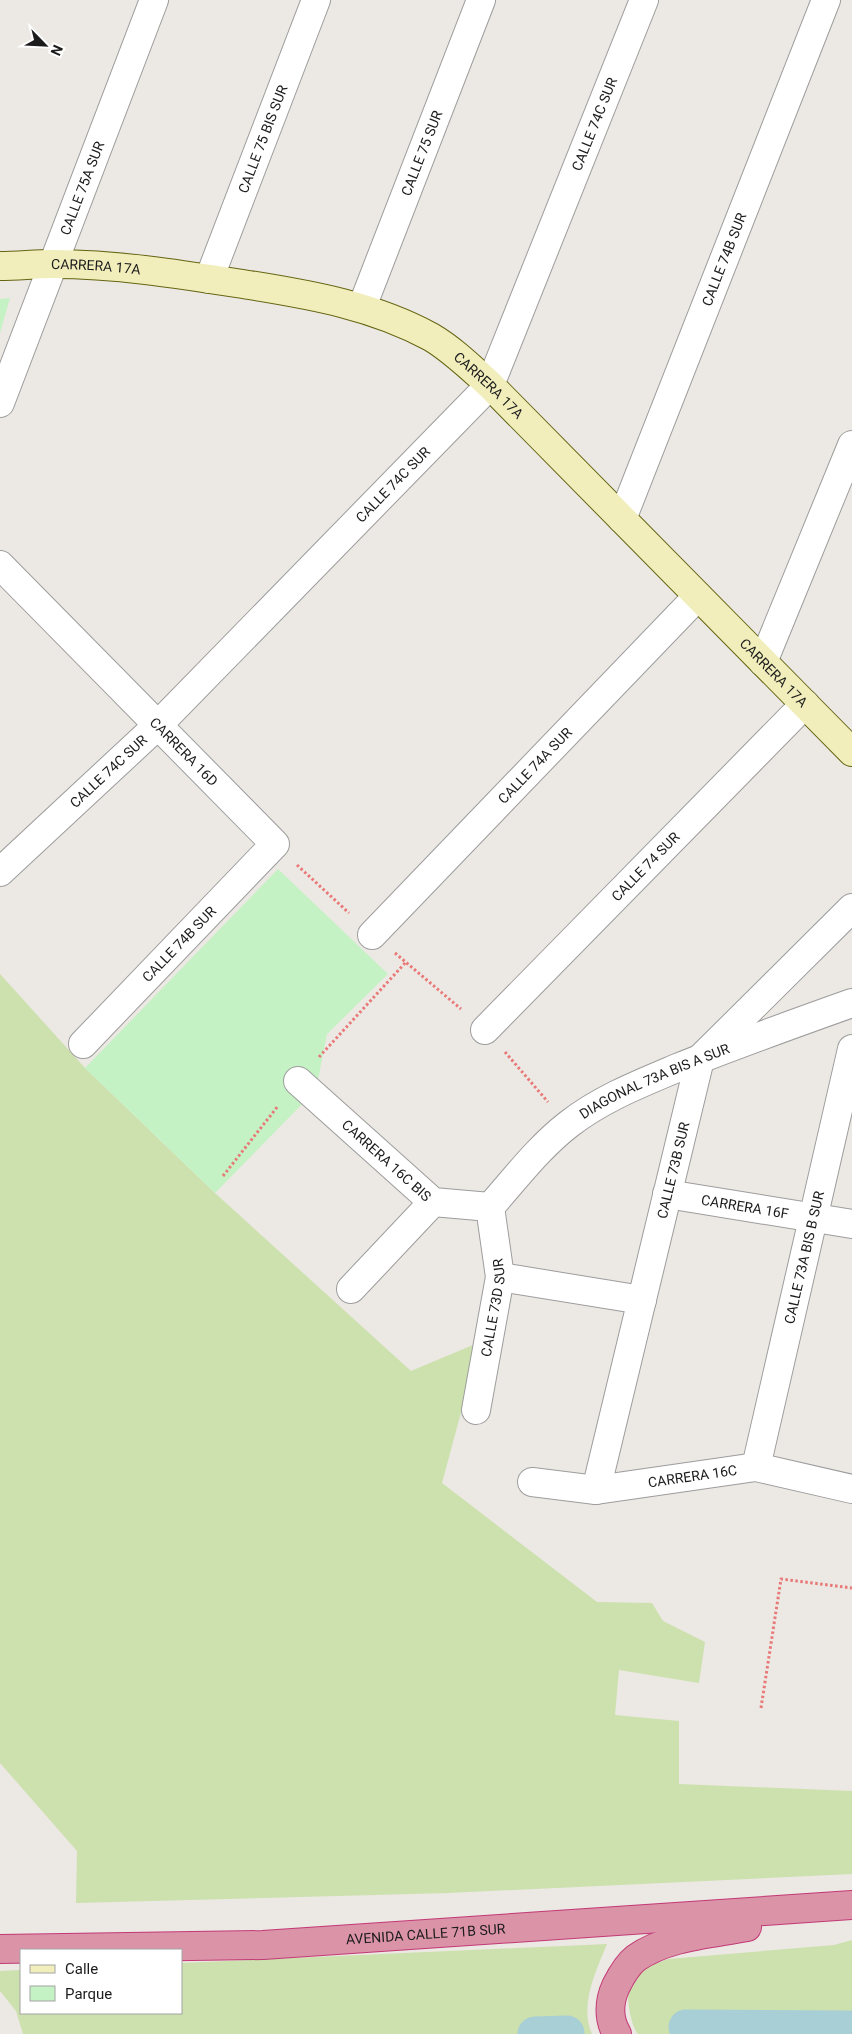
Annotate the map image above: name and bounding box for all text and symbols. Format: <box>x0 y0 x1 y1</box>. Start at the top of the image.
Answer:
north arrow <box>20 20 70 70</box>
text: N <box>48 43 66 58</box>
street label: CALLE 74C SUR <box>569 75 620 173</box>
street label: CALLE 75 BIS SUR <box>235 82 291 195</box>
street label: CALLE 75 SUR <box>398 108 446 198</box>
street label: CALLE 75A SUR <box>57 139 107 237</box>
street label: CALLE 74B SUR <box>699 210 750 308</box>
street label: CARRERA 17A <box>51 256 141 277</box>
street label: CARRERA 17A <box>451 349 527 422</box>
street label: CALLE 74C SUR <box>352 443 434 526</box>
street label: CARRERA 17A <box>737 635 811 710</box>
street label: CARRERA 16D <box>147 714 221 789</box>
street label: CALLE 74A SUR <box>495 724 575 807</box>
street label: CALLE 74C SUR <box>67 731 150 811</box>
street label: CALLE 74 SUR <box>608 829 683 904</box>
street label: CALLE 74B SUR <box>139 903 219 985</box>
street label: DIAGONAL 73A BIS A SUR <box>576 1040 732 1122</box>
street label: CARRERA 16C BIS <box>339 1116 434 1204</box>
street label: CALLE 73B SUR <box>654 1120 693 1220</box>
street label: CALLE 73A BIS B SUR <box>781 1189 827 1325</box>
street label: CARRERA 16F <box>700 1192 790 1222</box>
street label: CALLE 73D SUR <box>478 1257 508 1358</box>
street label: CARRERA 16C <box>647 1462 738 1490</box>
street label: AVENIDA CALLE 71B SUR <box>345 1921 506 1947</box>
legend <box>20 1949 182 2014</box>
text: Calle <box>65 1960 98 1978</box>
text: Parque <box>65 1985 112 2003</box>

